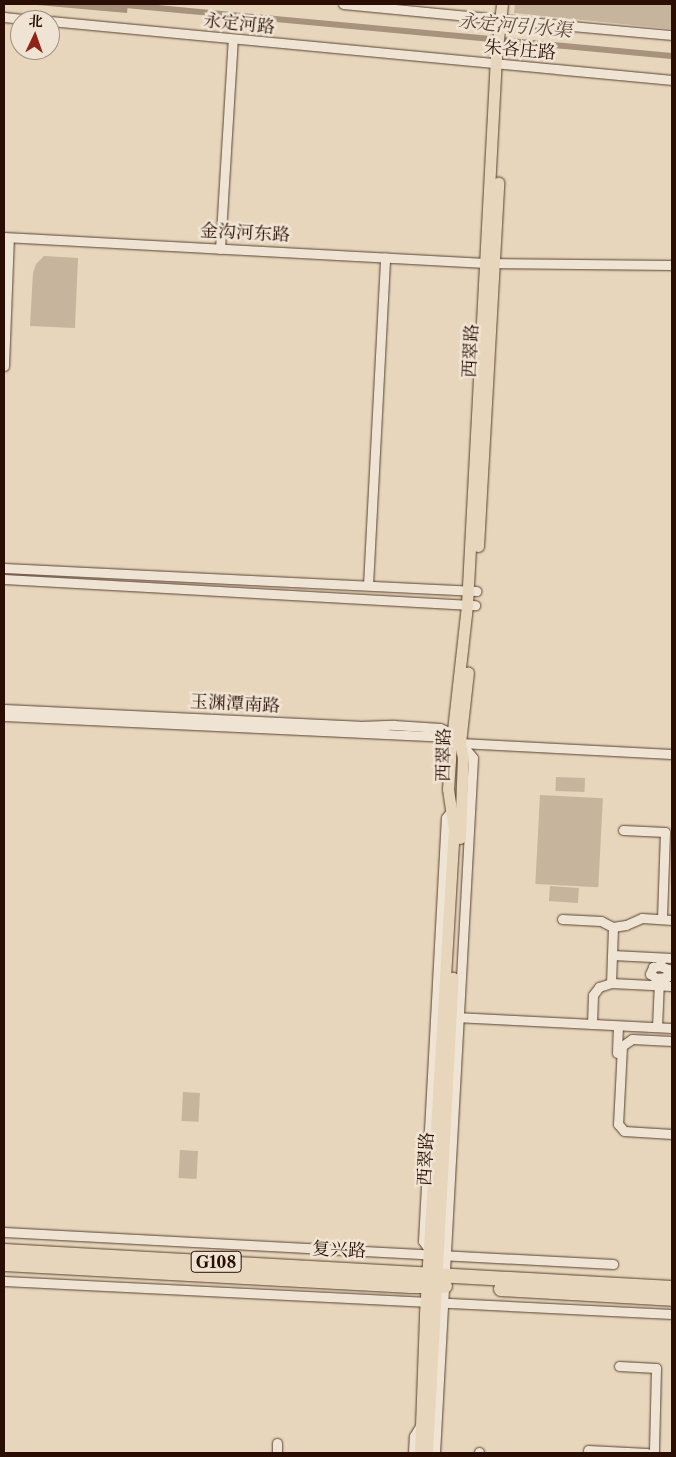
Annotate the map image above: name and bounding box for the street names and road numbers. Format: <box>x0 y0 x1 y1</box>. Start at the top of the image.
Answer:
street label: 永定河路 <box>202 9 276 39</box>
street label: 朱各庄路 <box>483 36 557 64</box>
street label: 金沟河东路 <box>199 220 291 246</box>
street label: 西翠路 <box>459 323 483 379</box>
street label: 玉渊潭南路 <box>189 691 281 717</box>
street label: 西翠路 <box>433 728 455 782</box>
street label: 西翠路 <box>414 1131 438 1187</box>
street label: 复兴路 <box>311 1238 367 1262</box>
road number: G108 <box>190 1248 242 1276</box>

